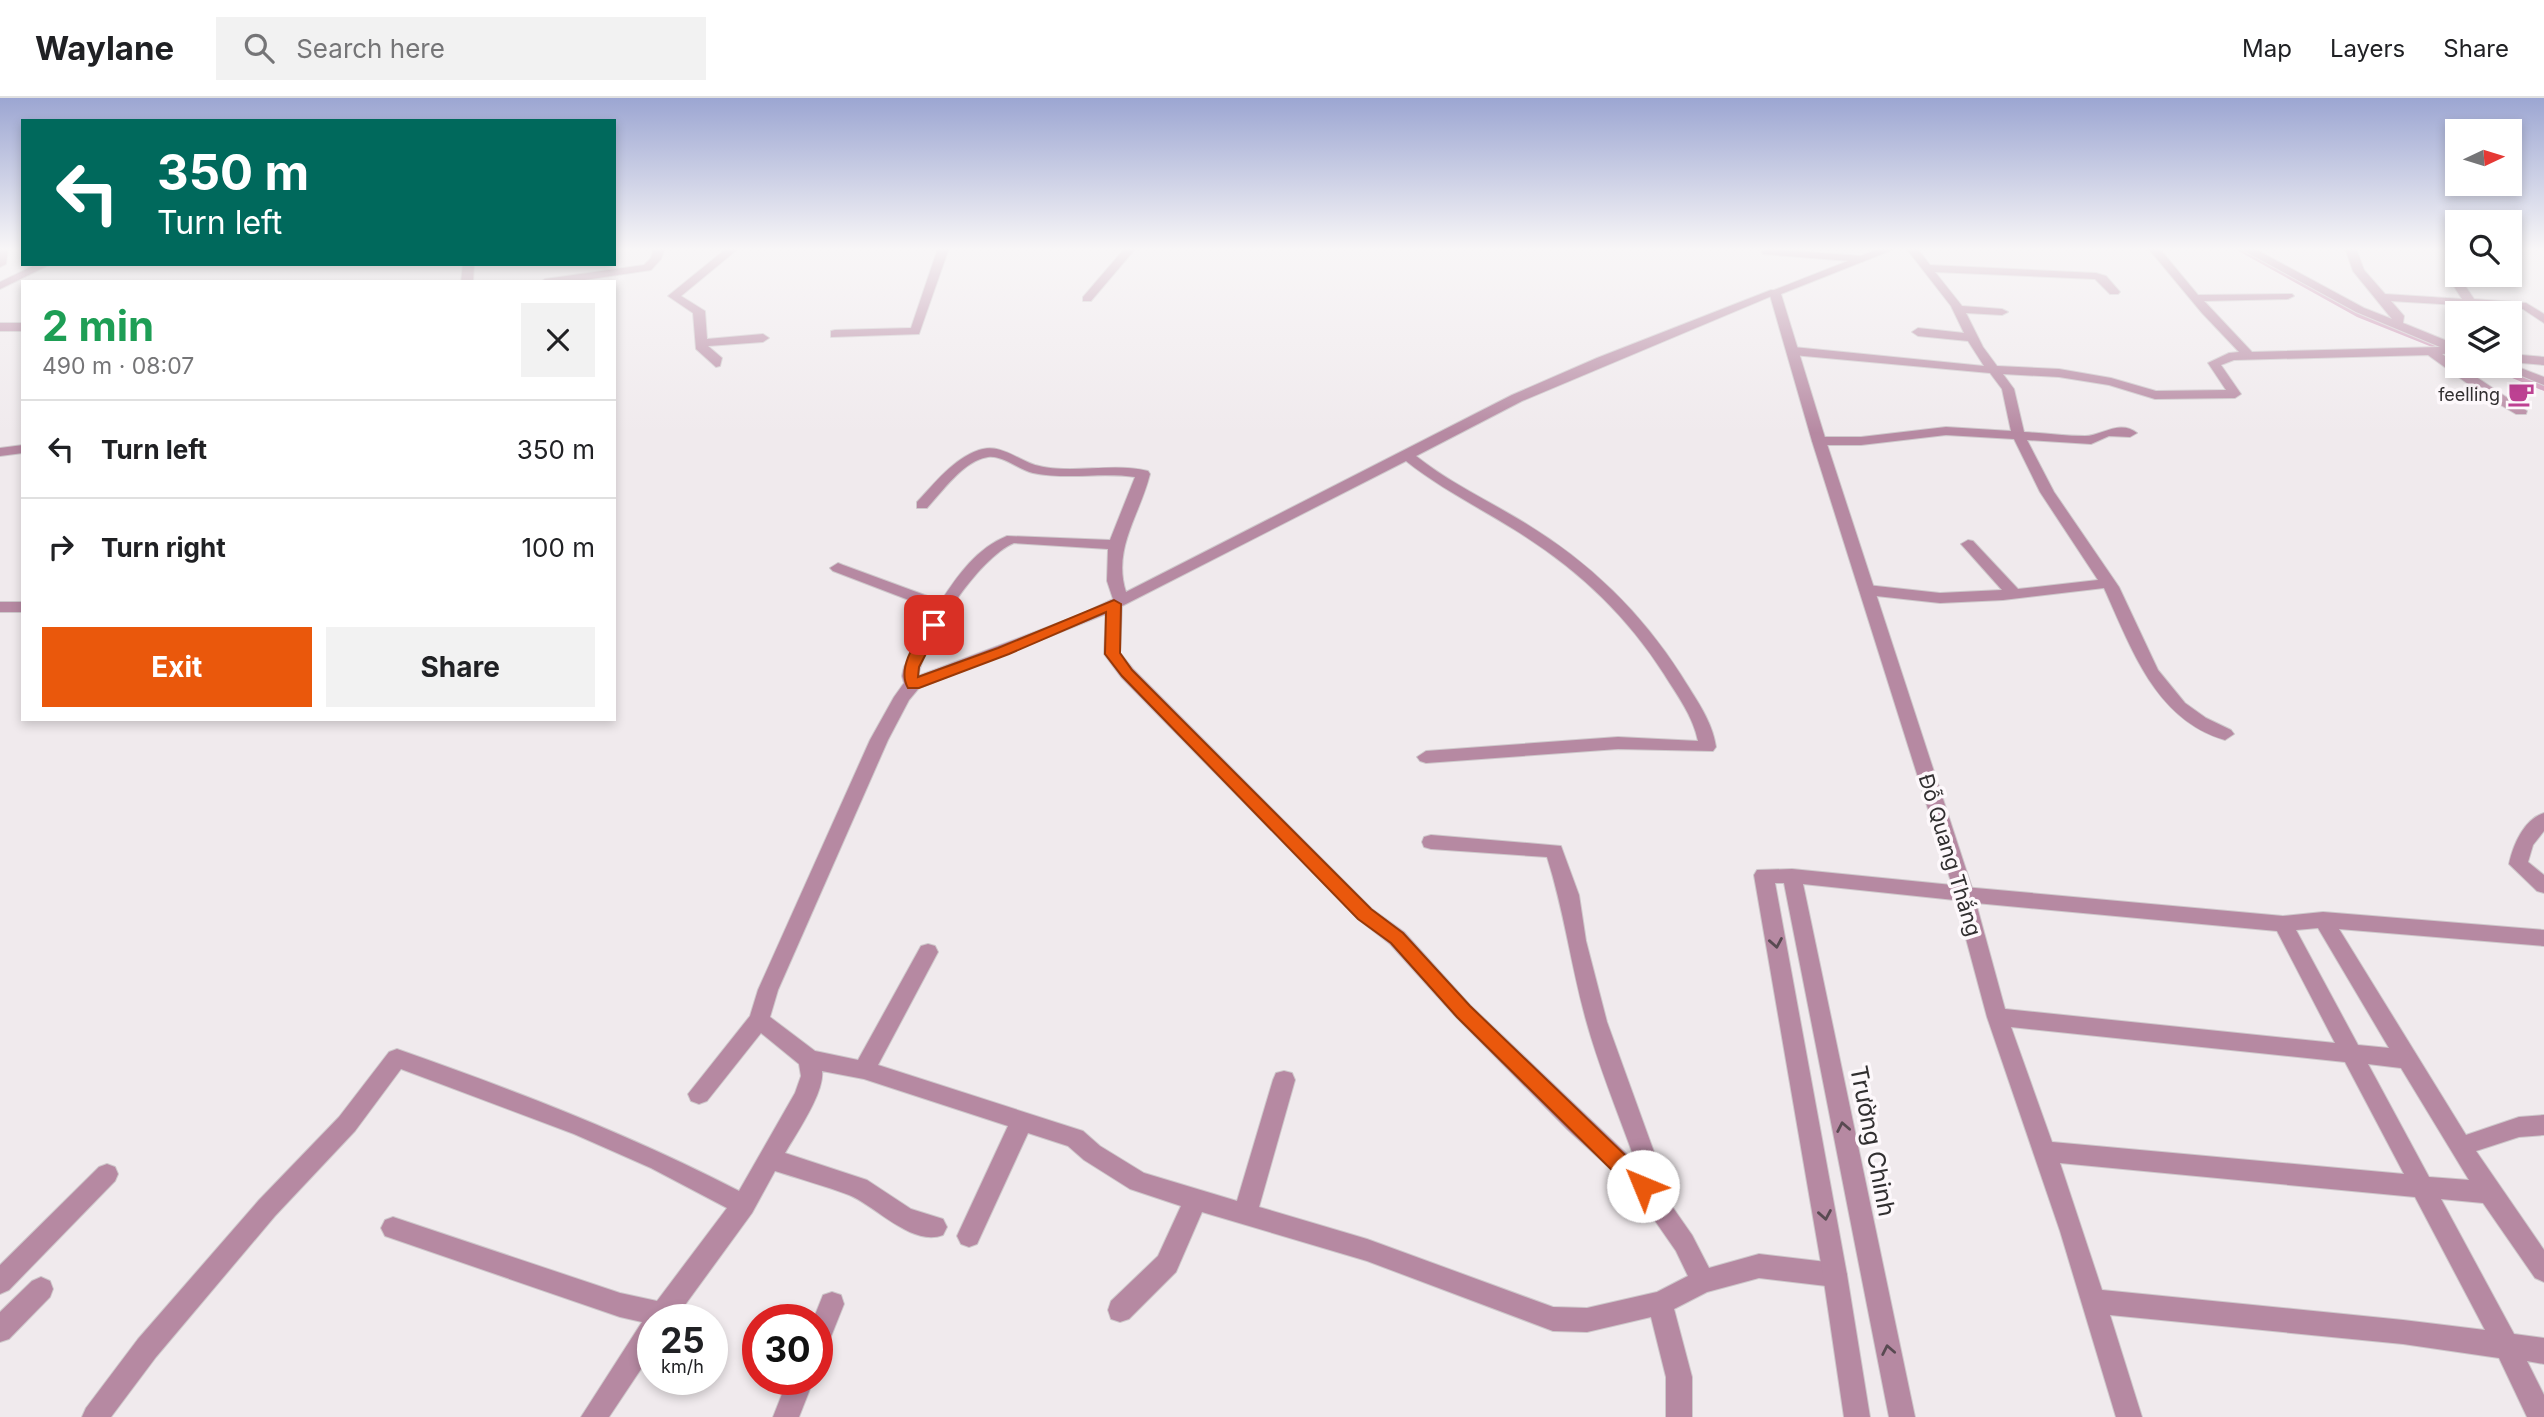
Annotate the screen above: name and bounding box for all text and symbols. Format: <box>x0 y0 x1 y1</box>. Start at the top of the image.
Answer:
search box <box>216 17 706 80</box>
text: Waylane <box>35 28 174 68</box>
icon: search <box>240 29 278 67</box>
text: Search here <box>296 33 445 64</box>
text: Map <box>2242 34 2292 63</box>
text: Layers <box>2330 34 2405 63</box>
text: Share <box>2443 34 2509 63</box>
north arrow <box>2445 119 2522 196</box>
map controls <box>2445 119 2522 378</box>
text: 350 m <box>157 143 309 202</box>
icon: left <box>42 147 133 238</box>
text: Turn left <box>157 203 282 242</box>
button: search <box>2445 210 2522 287</box>
text: 2 min <box>42 300 154 351</box>
button: layers <box>2445 301 2522 378</box>
button: close <box>521 303 595 377</box>
text: 490 m · 08:07 <box>42 352 194 380</box>
cafe icon: feelling <box>2506 379 2536 409</box>
place label: feelling <box>2438 384 2500 405</box>
icon: left <box>42 430 80 468</box>
text: Turn left <box>101 434 207 465</box>
text: 350 m <box>517 434 595 465</box>
icon: right <box>42 528 80 566</box>
text: Turn right <box>101 532 226 563</box>
text: 100 m <box>522 532 595 563</box>
pin <box>904 595 964 655</box>
icon: arrive <box>915 606 953 644</box>
button: Exit <box>42 627 312 707</box>
button: Share <box>326 627 595 707</box>
street label: Đỗ Quang Thắng <box>1913 771 1987 939</box>
one-way arrow <box>1768 937 1783 949</box>
street label: Trường Chinh <box>1844 1063 1902 1219</box>
one-way arrow <box>1837 1121 1852 1133</box>
position arrow <box>1606 1149 1680 1223</box>
one-way arrow <box>1817 1209 1832 1221</box>
speed limit sign: 30 <box>742 1304 833 1395</box>
text: 25 <box>660 1319 705 1361</box>
one-way arrow <box>1882 1344 1897 1356</box>
text: km/h <box>661 1356 704 1377</box>

